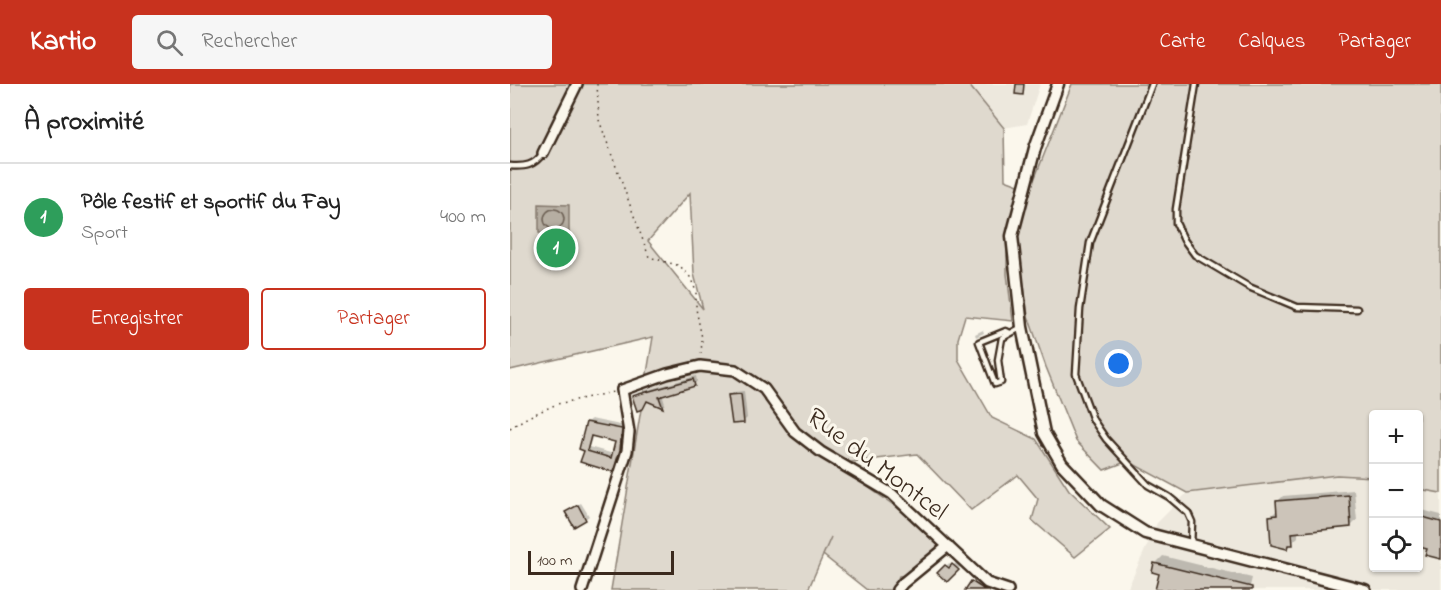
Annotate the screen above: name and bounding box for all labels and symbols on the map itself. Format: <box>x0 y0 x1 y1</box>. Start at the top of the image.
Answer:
pin: 1 <box>536 226 576 270</box>
your location <box>1104 349 1133 378</box>
street label: Rue du Montcel <box>798 399 955 531</box>
scale bar <box>528 548 674 576</box>

